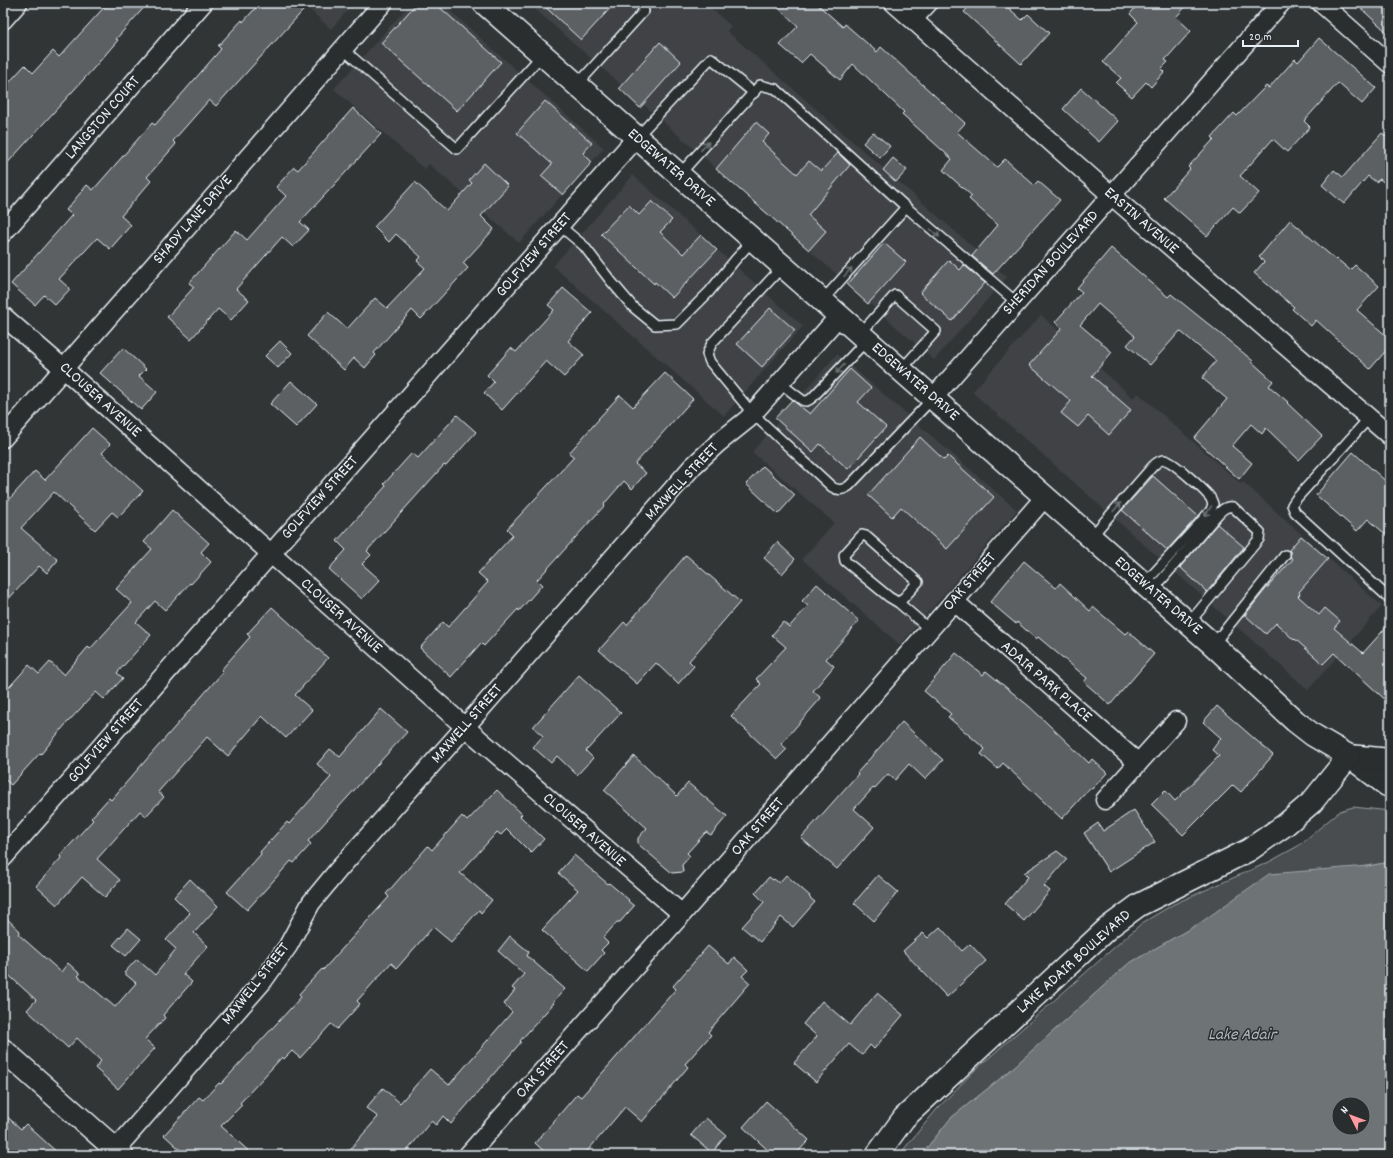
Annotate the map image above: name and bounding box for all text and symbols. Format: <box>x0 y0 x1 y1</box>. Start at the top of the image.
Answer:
scale bar <box>1243 22 1298 48</box>
text: 20 m <box>1249 29 1272 46</box>
street label: LANGSTON COURT <box>60 71 146 165</box>
street label: EDGEWATER DRIVE <box>622 123 721 213</box>
one-way arrow <box>700 141 709 151</box>
street label: SHADY LANE DRIVE <box>148 170 239 270</box>
street label: EASTIN AVENUE <box>1099 182 1184 261</box>
street label: SHERIDAN BOULEVARD <box>997 205 1105 321</box>
street label: GOLFVIEW STREET <box>491 207 578 303</box>
one-way arrow <box>930 228 941 237</box>
one-way arrow <box>843 267 852 277</box>
street label: EDGEWATER DRIVE <box>866 337 965 427</box>
street label: CLOUSER AVENUE <box>54 357 147 444</box>
one-way arrow <box>836 363 845 373</box>
street label: MAXWELL STREET <box>640 437 725 526</box>
street label: GOLFVIEW STREET <box>276 451 364 545</box>
one-way arrow <box>1112 502 1121 513</box>
one-way arrow <box>1204 506 1212 517</box>
street label: OAK STREET <box>938 547 1002 616</box>
street label: EDGEWATER DRIVE <box>1109 551 1208 641</box>
street label: CLOUSER AVENUE <box>295 573 388 660</box>
street label: ADAIR PARK PLACE <box>995 636 1097 729</box>
street label: MAXWELL STREET <box>426 679 509 769</box>
street label: GOLFVIEW STREET <box>63 693 150 789</box>
street label: CLOUSER AVENUE <box>537 787 631 873</box>
street label: OAK STREET <box>726 792 790 861</box>
street label: LAKE ADAIR BOULEVARD <box>1012 904 1136 1020</box>
street label: MAXWELL STREET <box>216 937 296 1030</box>
water label: Lake Adair <box>1208 1024 1278 1048</box>
street label: OAK STREET <box>511 1035 576 1104</box>
north arrow <box>1331 1096 1371 1136</box>
text: N <box>1337 1103 1353 1118</box>

